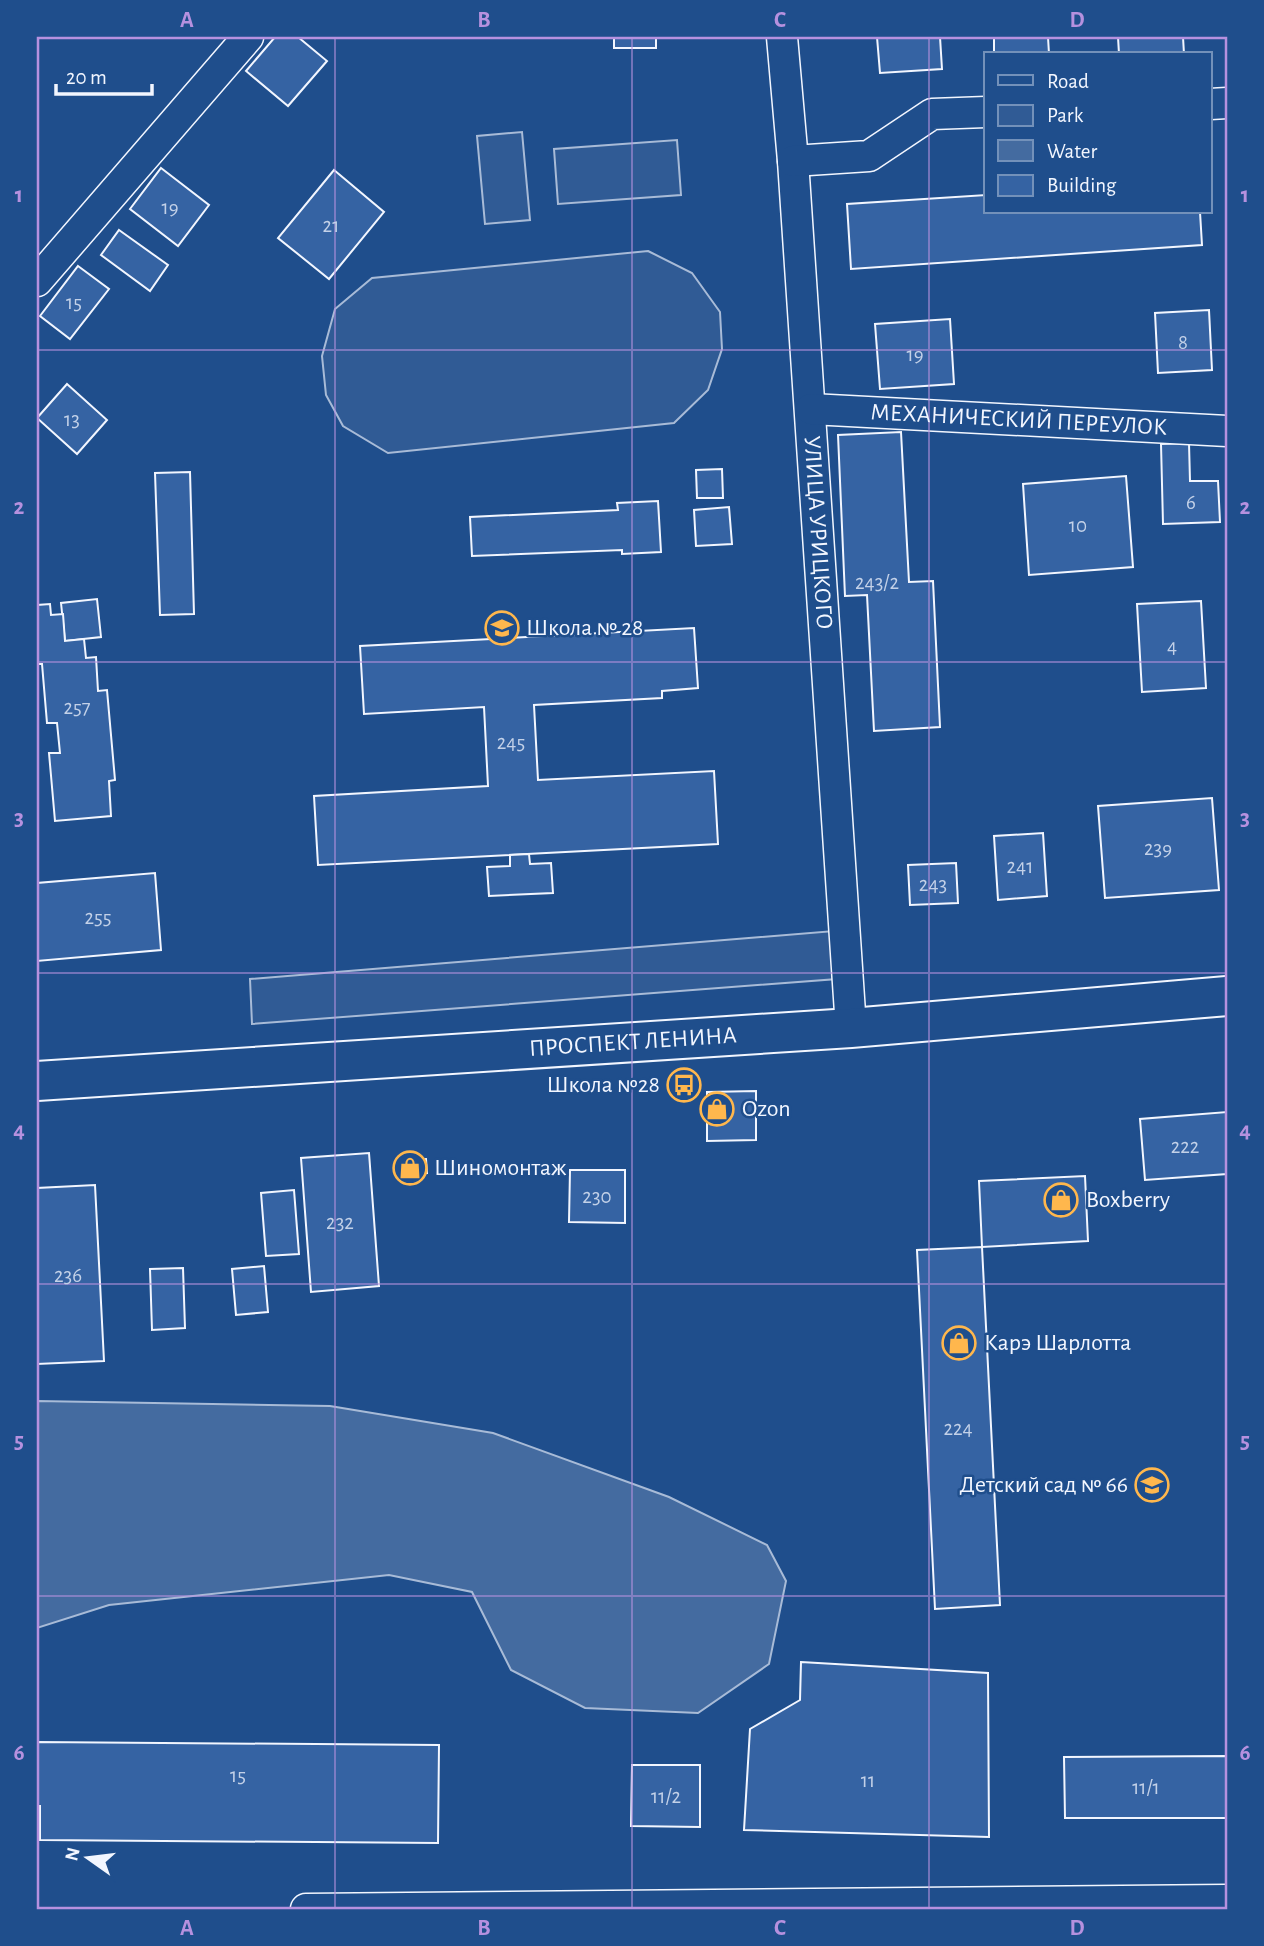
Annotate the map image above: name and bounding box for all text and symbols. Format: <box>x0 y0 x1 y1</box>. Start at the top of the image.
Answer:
text: A <box>180 9 194 32</box>
text: B <box>477 9 491 32</box>
text: C <box>774 9 786 32</box>
text: D <box>1069 9 1085 32</box>
scale bar <box>56 52 152 96</box>
legend <box>984 52 1212 214</box>
text: 20 m <box>66 67 107 88</box>
text: Road <box>1047 71 1089 92</box>
text: Park <box>1047 105 1084 126</box>
text: Water <box>1047 141 1097 162</box>
text: Building <box>1047 175 1117 196</box>
text: 1 <box>15 184 23 207</box>
text: 1 <box>1241 184 1249 207</box>
house number: 19 <box>161 197 179 218</box>
house number: 21 <box>323 215 339 236</box>
house number: 15 <box>66 292 82 313</box>
house number: 8 <box>1178 332 1188 353</box>
house number: 19 <box>906 344 924 365</box>
street label: МЕХАНИЧЕСКИЙ ПЕРЕУЛОК <box>870 400 1168 440</box>
house number: 13 <box>64 409 80 430</box>
street label: УЛИЦА УРИЦКОГО <box>799 435 836 630</box>
house number: 6 <box>1186 492 1196 513</box>
text: 2 <box>14 496 25 519</box>
text: 2 <box>1240 496 1251 519</box>
house number: 10 <box>1069 515 1087 536</box>
house number: 243/2 <box>855 572 899 593</box>
school or university icon: Школа № 28 <box>483 609 521 647</box>
place label: Школа № 28 <box>526 616 643 640</box>
house number: 4 <box>1167 636 1177 657</box>
house number: 257 <box>63 697 91 718</box>
house number: 245 <box>497 732 525 753</box>
text: 3 <box>14 807 24 830</box>
text: 3 <box>1240 807 1250 830</box>
house number: 239 <box>1144 838 1172 859</box>
house number: 241 <box>1007 856 1033 877</box>
house number: 243 <box>919 874 947 895</box>
house number: 255 <box>84 907 112 928</box>
street label: ПРОСПЕКТ ЛЕНИНА <box>528 1023 737 1061</box>
bus stop icon: Школа №28 <box>665 1066 703 1104</box>
place label: Школа №28 <box>546 1073 660 1097</box>
shop icon: Ozon <box>698 1090 736 1128</box>
place label: Ozon <box>742 1097 791 1121</box>
text: 4 <box>13 1119 25 1142</box>
text: 4 <box>1239 1119 1251 1142</box>
house number: 222 <box>1171 1136 1199 1157</box>
shop icon: Шиномонтаж <box>391 1149 429 1187</box>
place label: Шиномонтаж <box>434 1156 567 1180</box>
shop icon: Boxberry <box>1042 1181 1080 1219</box>
house number: 230 <box>582 1186 612 1207</box>
place label: Boxberry <box>1086 1188 1170 1212</box>
house number: 232 <box>326 1212 354 1233</box>
house number: 236 <box>54 1265 82 1286</box>
shop icon: Карэ Шарлотта <box>940 1324 978 1362</box>
place label: Карэ Шарлотта <box>984 1331 1131 1355</box>
house number: 224 <box>943 1418 973 1439</box>
text: 5 <box>14 1430 24 1453</box>
text: 5 <box>1240 1430 1250 1453</box>
school or university icon: Детский сад № 66 <box>1133 1466 1171 1504</box>
place label: Детский сад № 66 <box>959 1473 1128 1497</box>
text: 6 <box>13 1742 25 1765</box>
text: 6 <box>1239 1742 1251 1765</box>
house number: 15 <box>230 1765 246 1786</box>
house number: 11 <box>861 1770 875 1791</box>
house number: 11/1 <box>1132 1777 1160 1798</box>
house number: 11/2 <box>651 1786 681 1807</box>
north arrow <box>52 1824 122 1894</box>
text: N <box>62 1846 84 1863</box>
text: A <box>180 1917 194 1940</box>
text: B <box>477 1917 491 1940</box>
text: C <box>774 1917 786 1940</box>
text: D <box>1069 1917 1085 1940</box>

